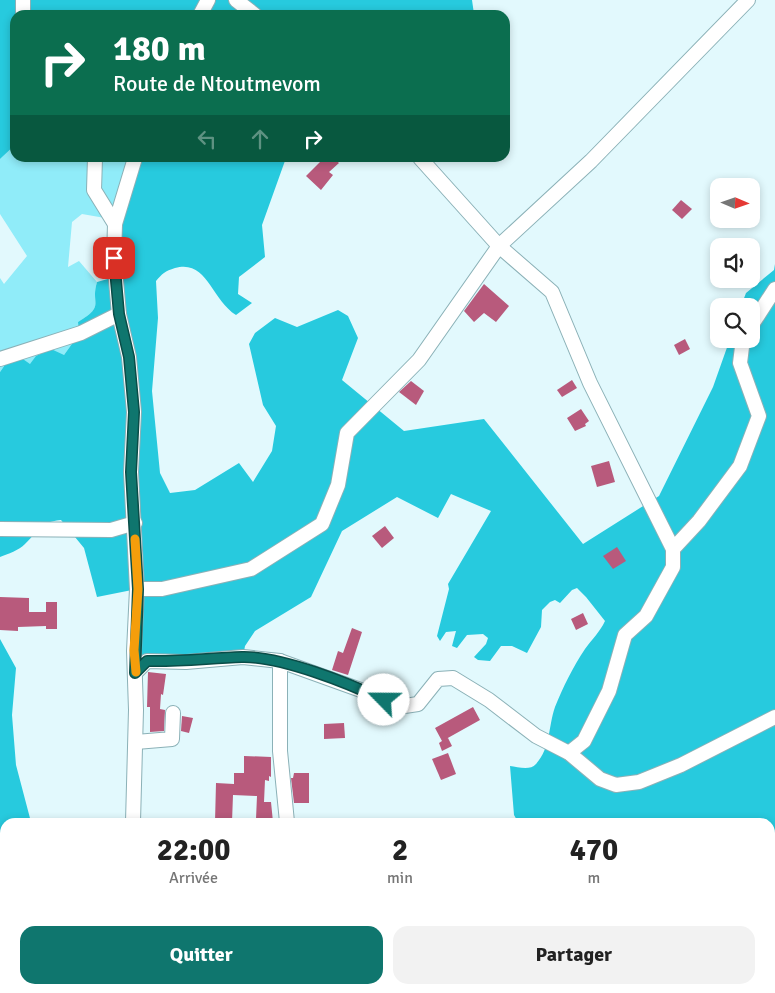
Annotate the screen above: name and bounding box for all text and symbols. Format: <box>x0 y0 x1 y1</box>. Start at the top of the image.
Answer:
text: 180 m <box>113 27 206 70</box>
icon: right <box>30 30 95 95</box>
text: Route de Ntoutmevom <box>113 70 321 97</box>
icon: left <box>193 125 221 153</box>
icon: ahead <box>246 125 274 153</box>
icon: right <box>299 125 327 153</box>
north arrow <box>710 178 760 228</box>
map controls <box>710 178 760 348</box>
pin <box>93 237 135 279</box>
button: sound <box>710 238 760 288</box>
icon: arrive <box>100 244 128 272</box>
button: search <box>710 298 760 348</box>
position arrow <box>357 673 409 725</box>
text: 22:00 <box>157 832 230 869</box>
text: 2 <box>392 832 408 869</box>
text: 470 <box>570 832 618 869</box>
text: Arrivée <box>169 868 218 888</box>
text: min <box>387 868 413 888</box>
text: m <box>588 868 600 888</box>
button: Quitter <box>20 926 383 984</box>
button: Partager <box>393 926 755 984</box>

